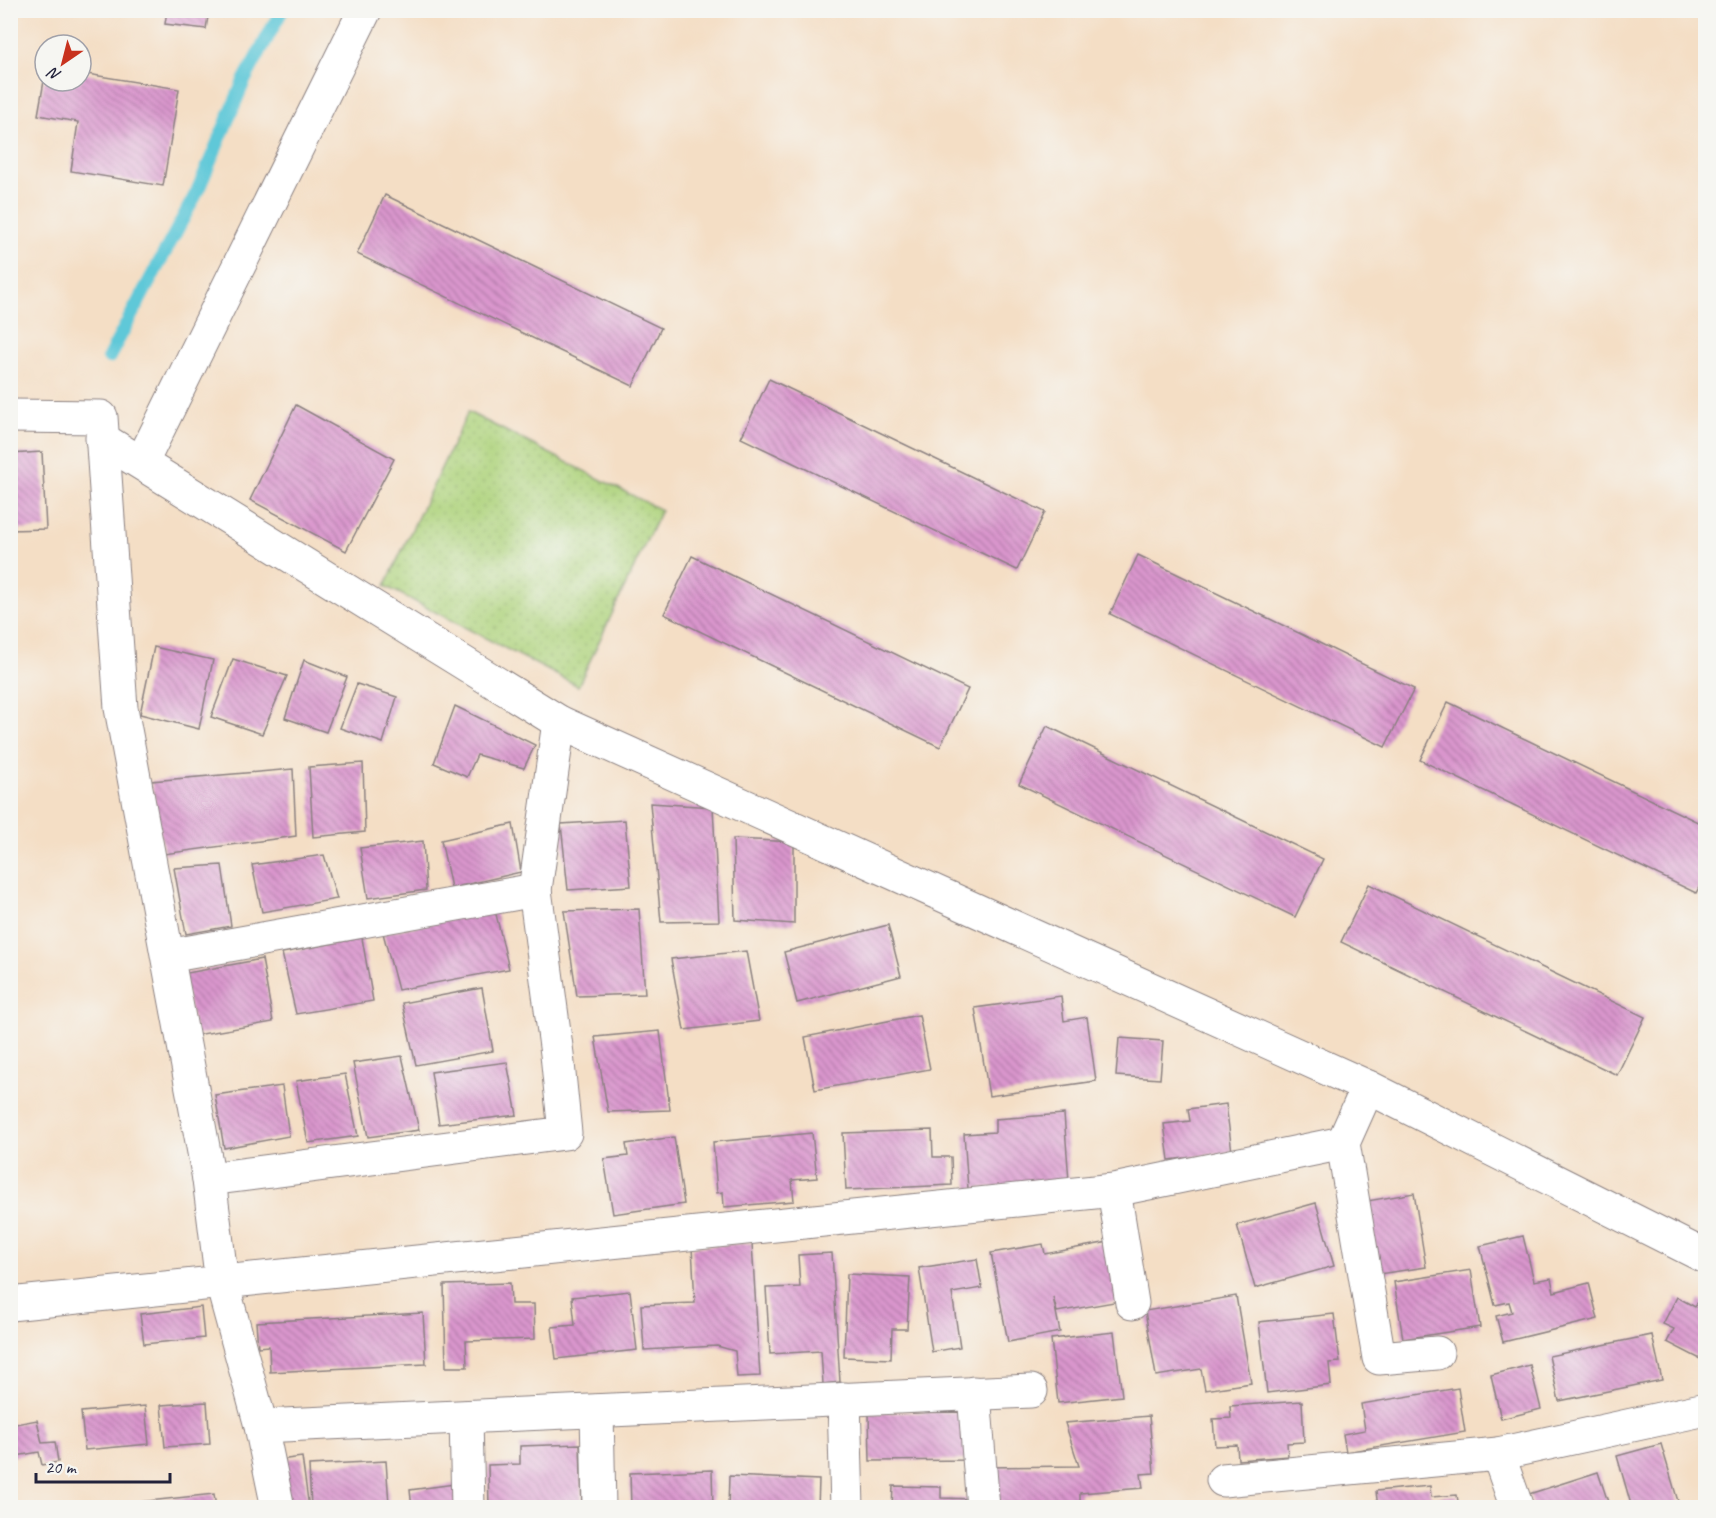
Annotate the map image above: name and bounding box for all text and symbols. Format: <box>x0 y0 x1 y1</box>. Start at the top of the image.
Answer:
north arrow <box>33 33 93 93</box>
text: N <box>43 62 65 86</box>
scale bar <box>36 1446 170 1484</box>
text: 20 m <box>45 1456 78 1478</box>

